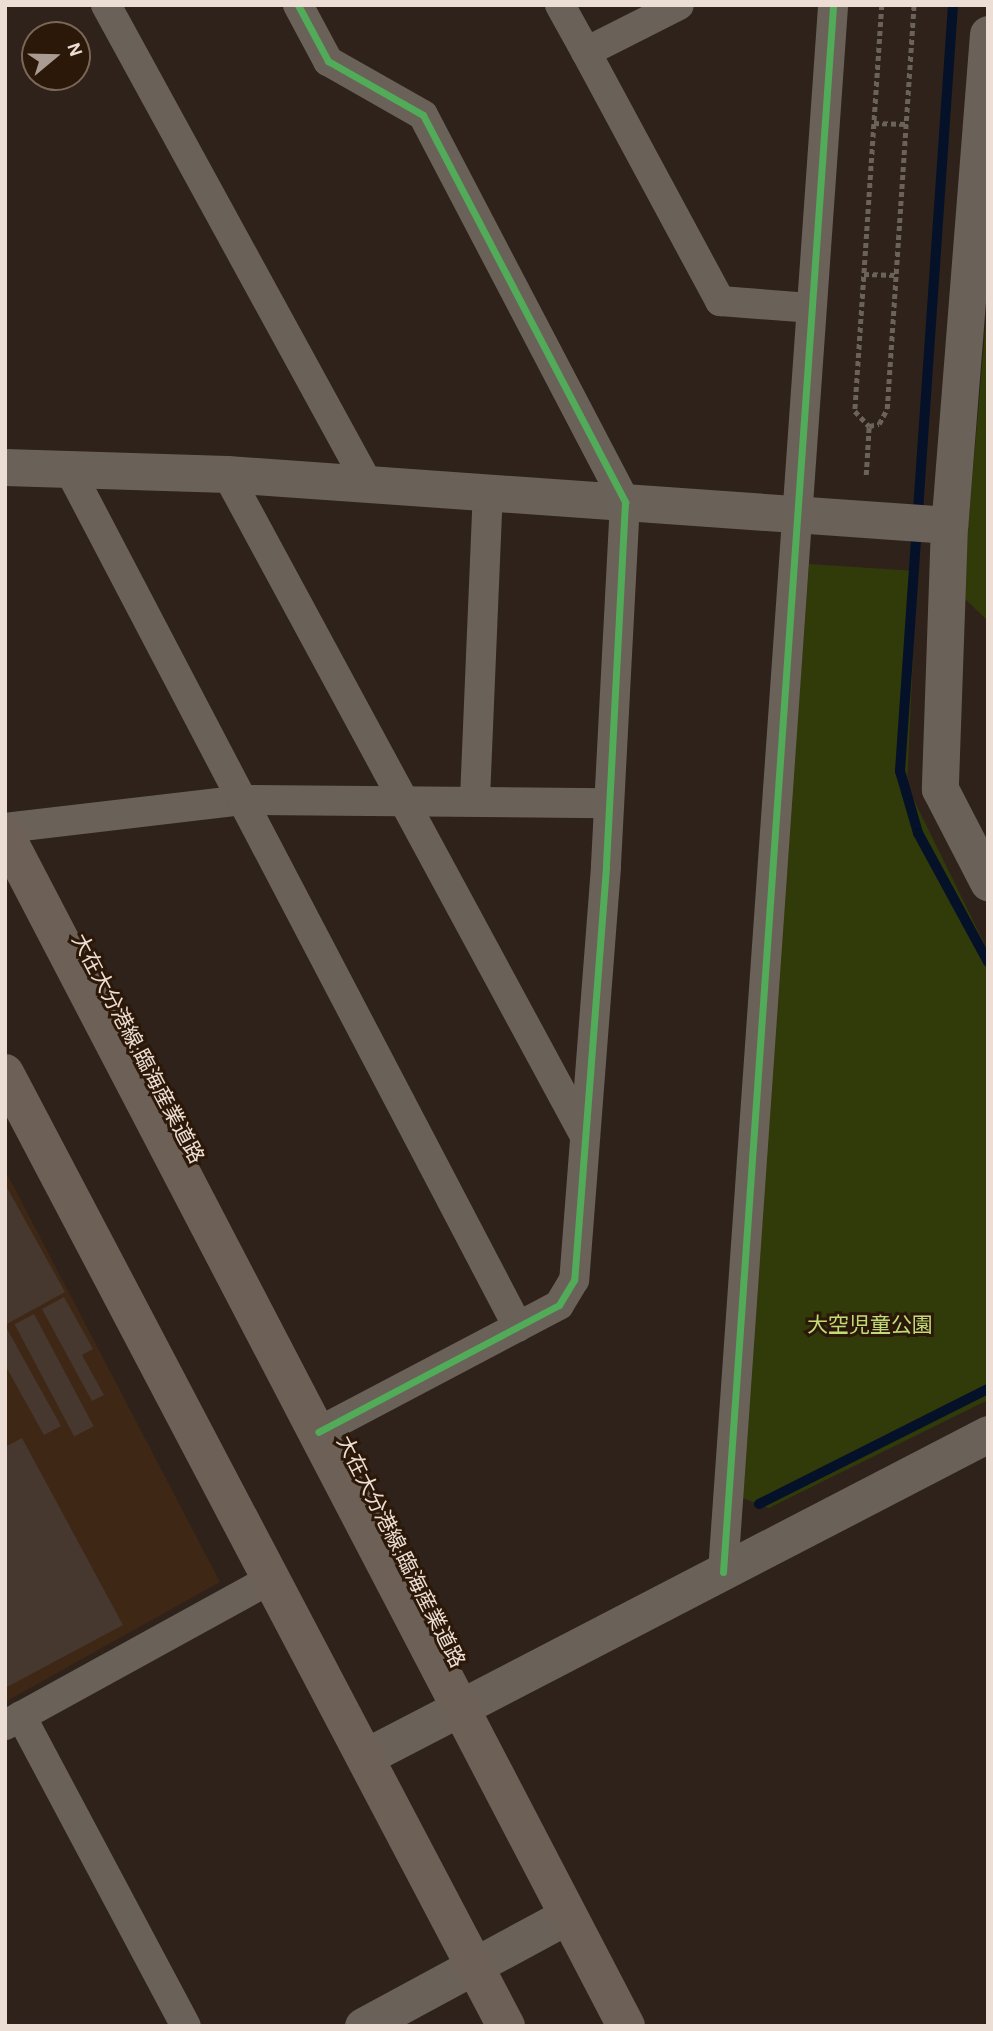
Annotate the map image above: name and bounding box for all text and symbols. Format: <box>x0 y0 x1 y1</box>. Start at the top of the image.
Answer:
north arrow <box>21 21 91 91</box>
text: N <box>63 40 86 59</box>
street label: 大在大分港線;臨海産業道路 <box>66 930 208 1168</box>
park label: 大空児童公園 <box>807 1313 933 1339</box>
street label: 大在大分港線;臨海産業道路 <box>330 1432 470 1672</box>

